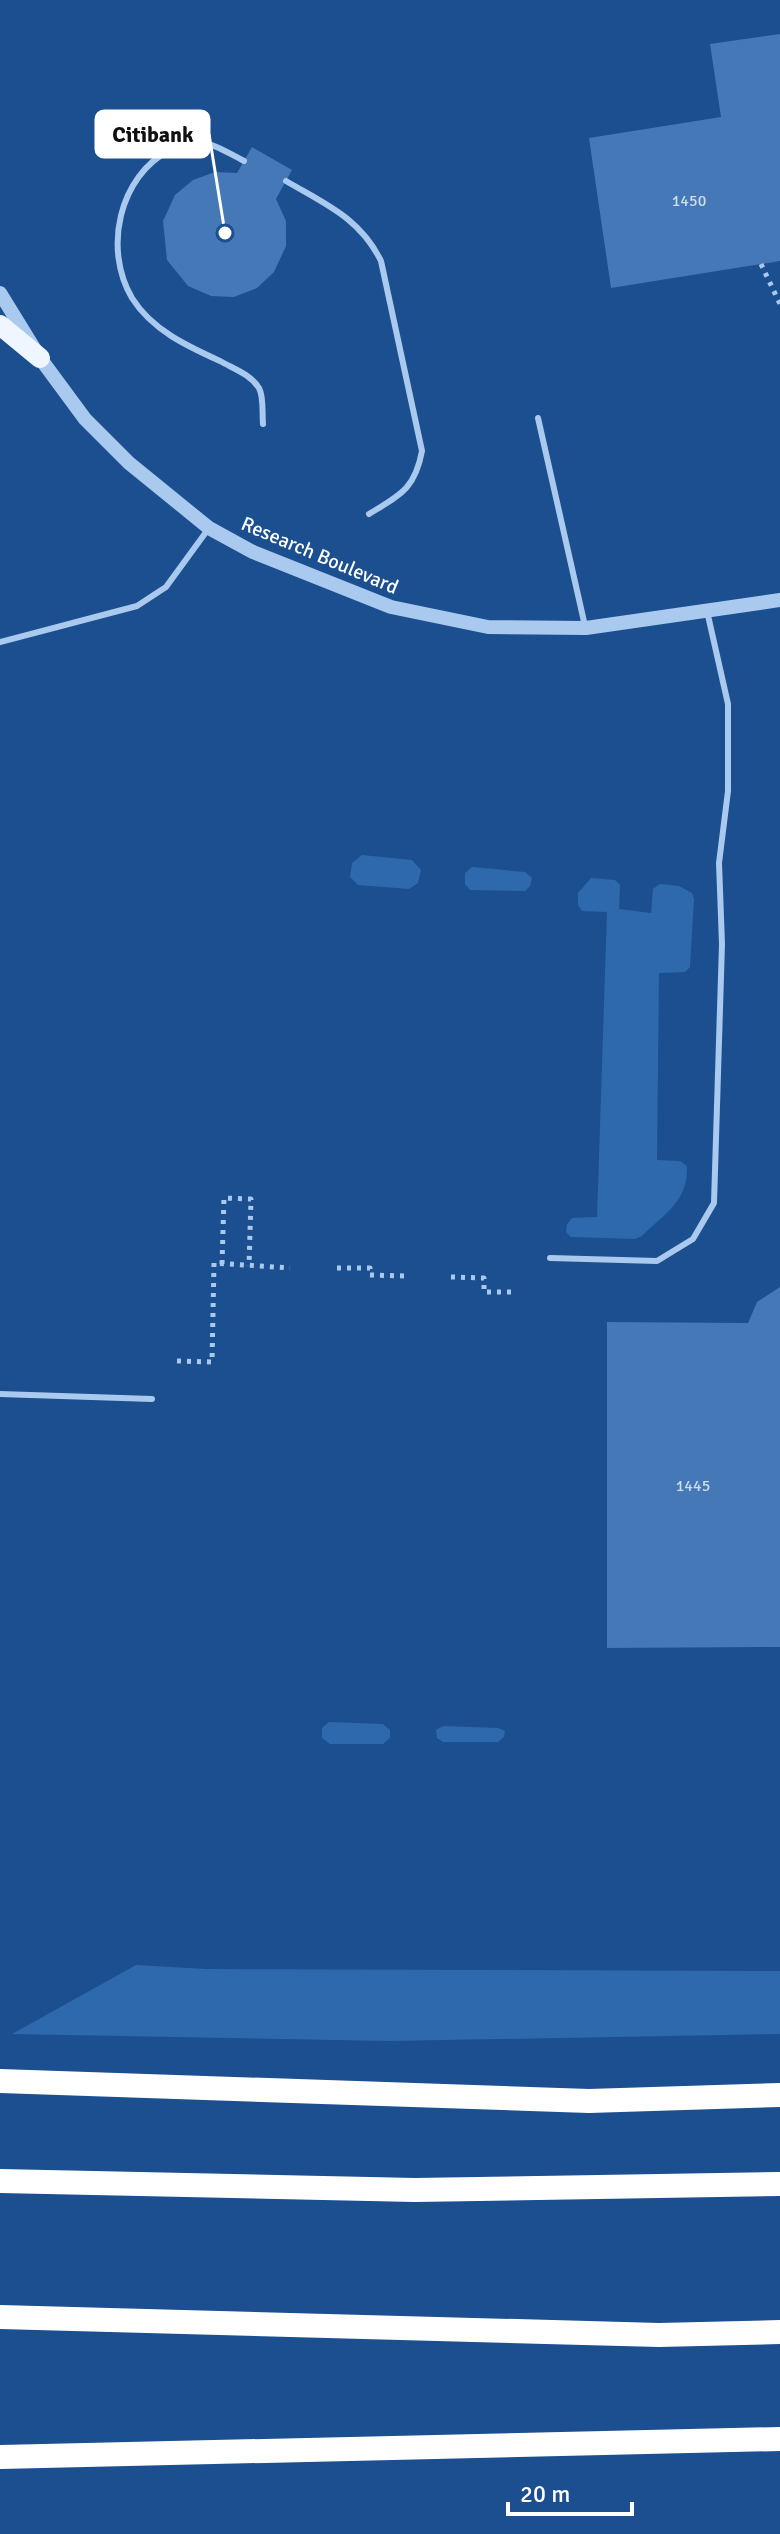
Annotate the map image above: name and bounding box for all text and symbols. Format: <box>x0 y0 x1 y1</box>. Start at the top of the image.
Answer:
callout: Citibank <box>96 111 209 157</box>
text: Citibank <box>112 121 194 148</box>
house number: 1450 <box>672 191 706 211</box>
street label: Research Boulevard <box>237 511 402 600</box>
house number: 1445 <box>676 1476 710 1496</box>
scale bar <box>508 2466 632 2516</box>
text: 20 m <box>520 2479 570 2509</box>

